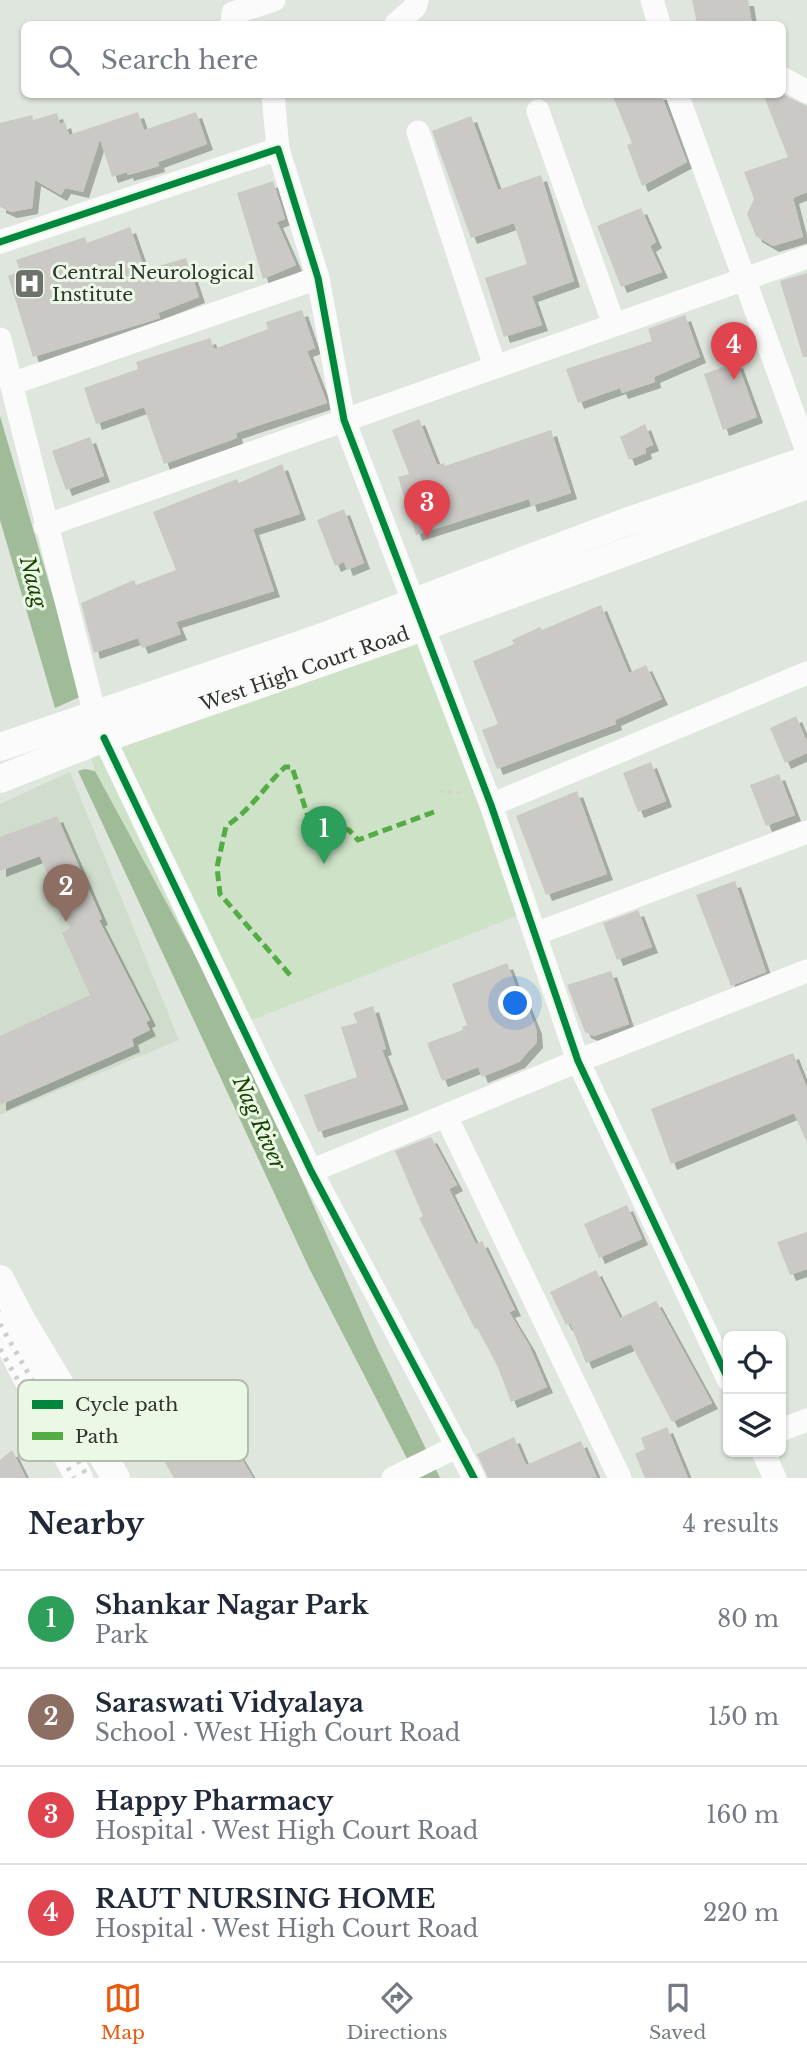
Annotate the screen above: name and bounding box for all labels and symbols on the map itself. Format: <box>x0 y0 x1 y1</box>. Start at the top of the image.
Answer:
place label: Central Neurological Institute <box>52 261 254 306</box>
hospital icon: Central Neurological Institute <box>12 266 46 300</box>
pin: 4 <box>711 322 757 380</box>
pin: 3 <box>404 480 450 538</box>
water label: Naag <box>13 552 53 612</box>
street label: West High Court Road <box>196 622 412 716</box>
pin: 1 <box>301 806 347 864</box>
pin: 2 <box>43 864 89 922</box>
your location <box>498 986 532 1020</box>
water label: Nag River <box>226 1071 292 1175</box>
legend <box>18 1380 248 1461</box>
text: Cycle path <box>75 1393 178 1416</box>
text: Path <box>75 1425 119 1448</box>

